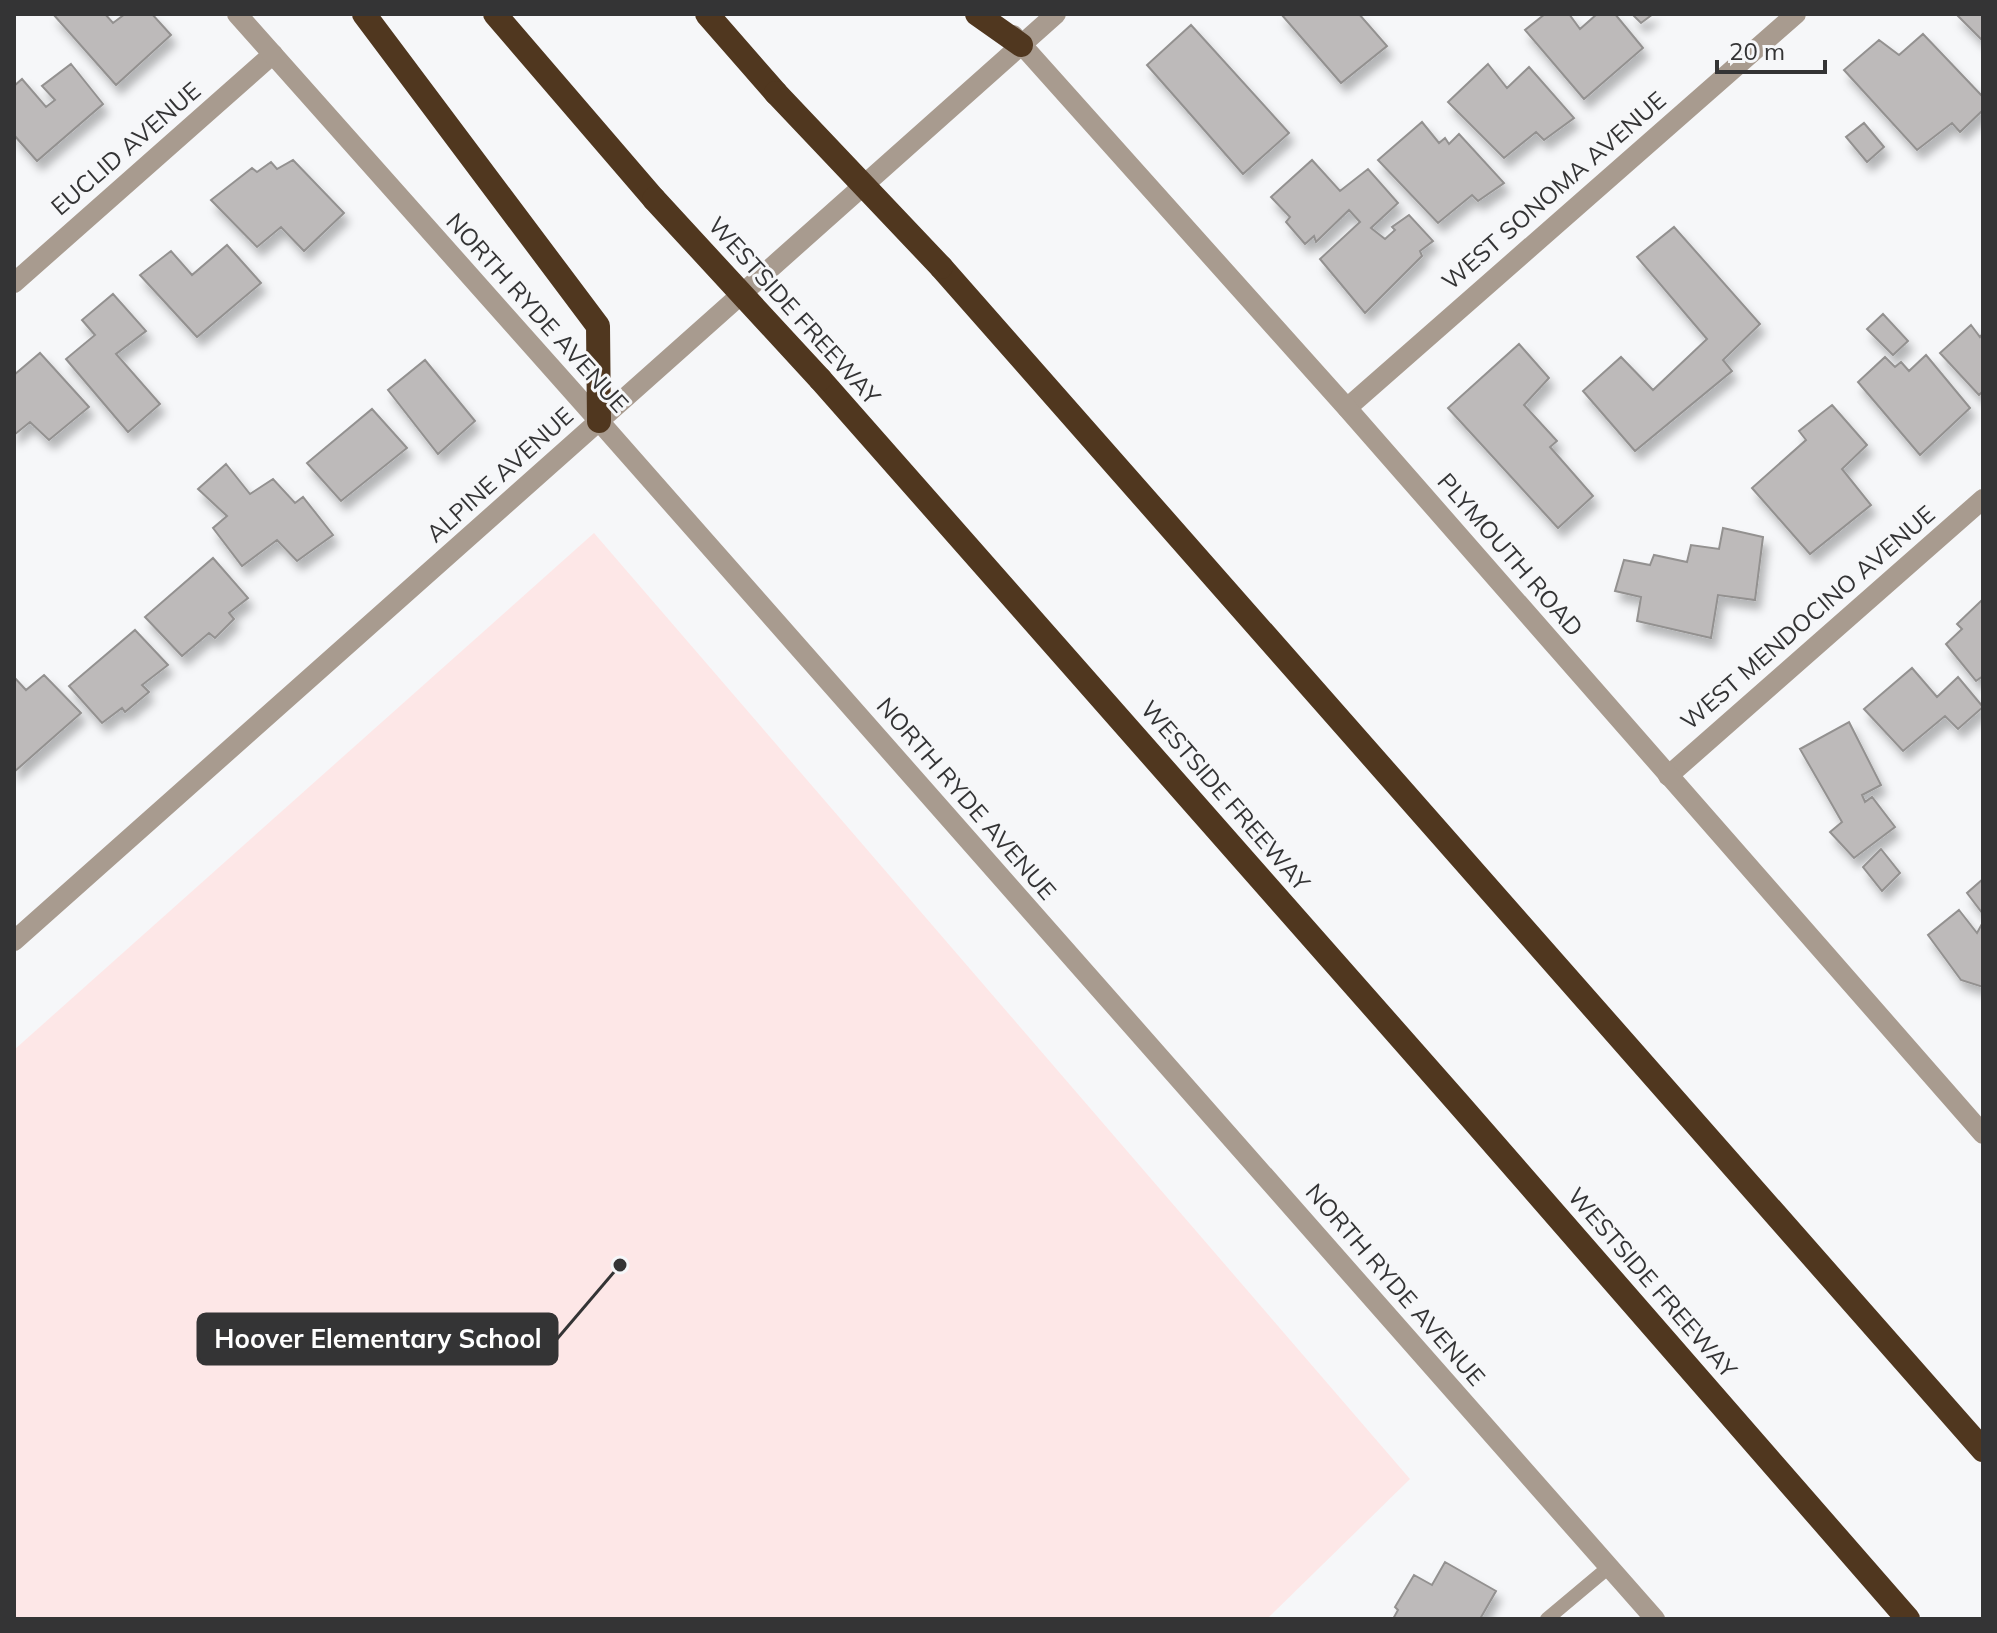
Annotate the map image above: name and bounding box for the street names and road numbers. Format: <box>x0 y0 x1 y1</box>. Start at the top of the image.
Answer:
street label: EUCLID AVENUE <box>44 75 206 221</box>
street label: WEST SONOMA AVENUE <box>1435 85 1672 296</box>
street label: NORTH RYDE AVENUE <box>440 206 635 418</box>
street label: WESTSIDE FREEWAY <box>702 210 887 411</box>
street label: ALPINE AVENUE <box>420 400 579 548</box>
street label: PLYMOUTH ROAD <box>1432 466 1590 642</box>
street label: WEST MENDOCINO AVENUE <box>1674 499 1941 736</box>
street label: NORTH RYDE AVENUE <box>871 691 1063 906</box>
street label: WESTSIDE FREEWAY <box>1135 694 1317 897</box>
street label: NORTH RYDE AVENUE <box>1300 1177 1492 1392</box>
street label: WESTSIDE FREEWAY <box>1562 1181 1744 1384</box>

